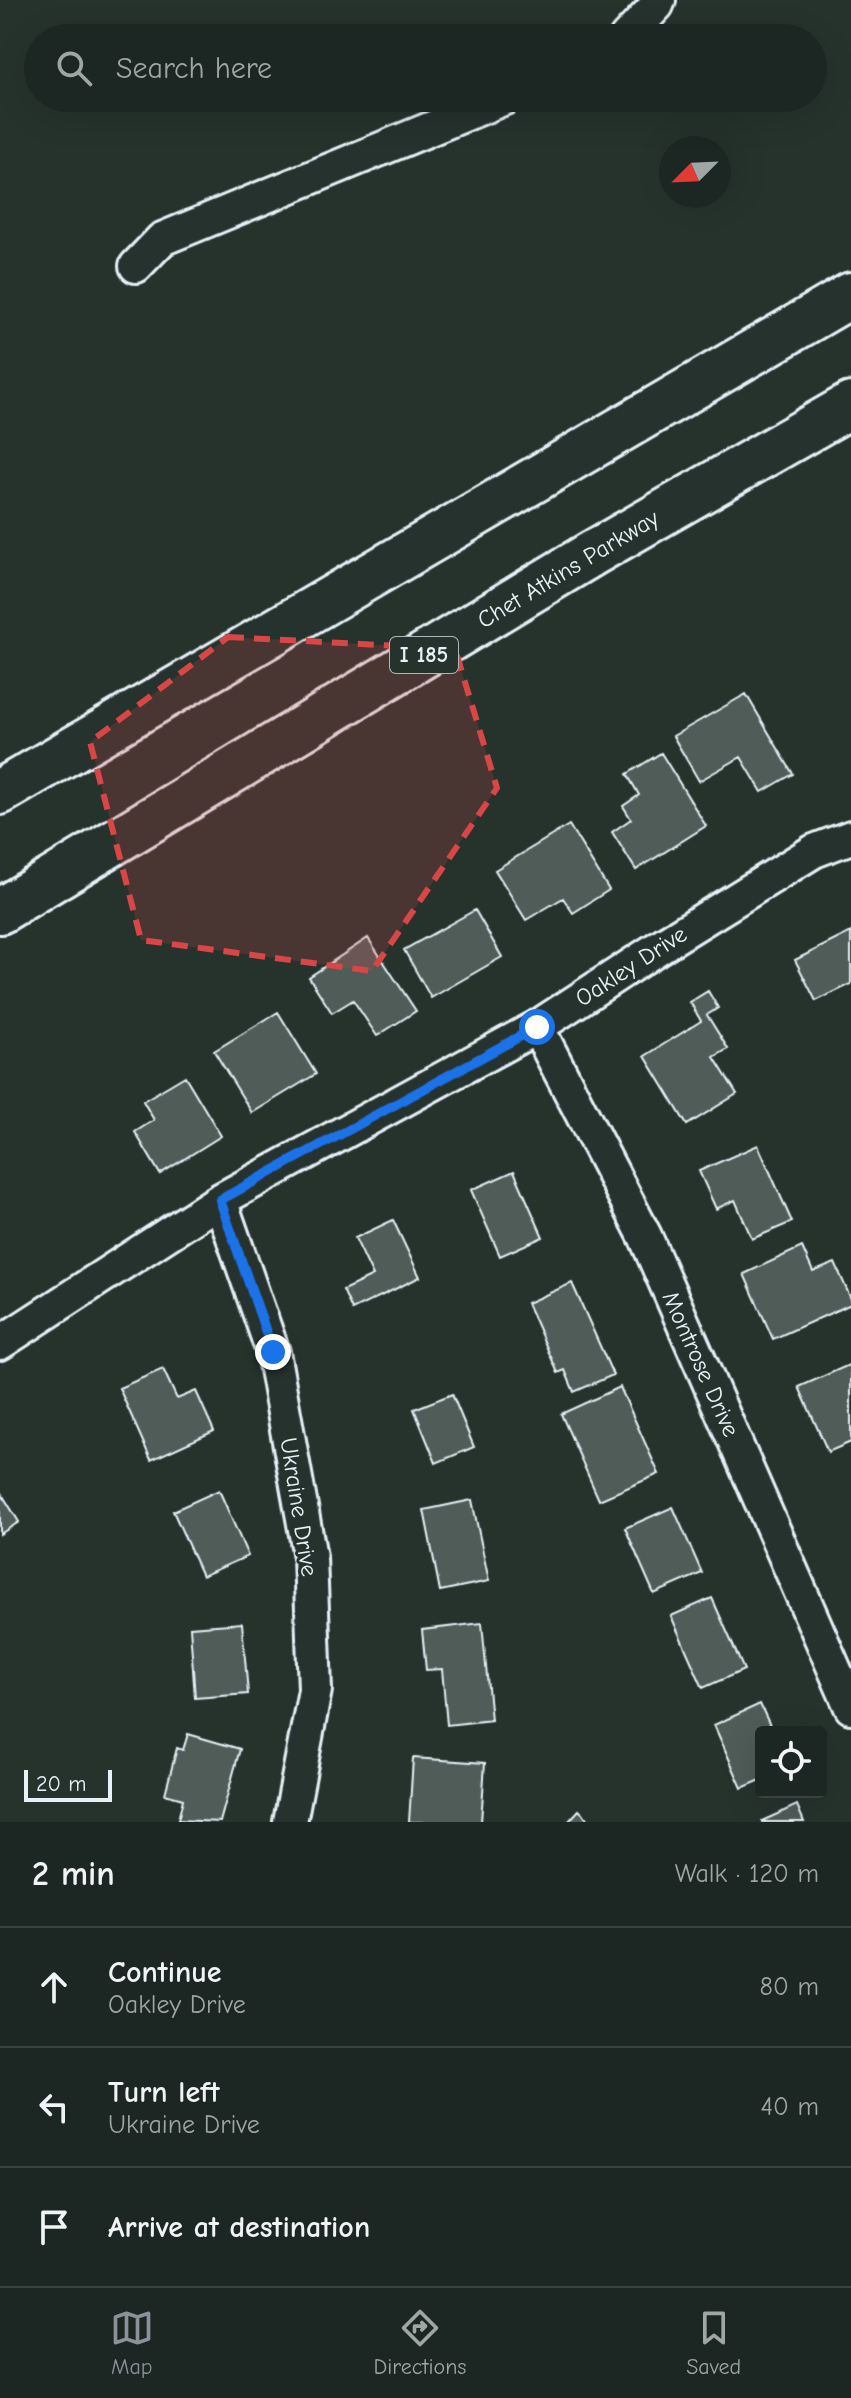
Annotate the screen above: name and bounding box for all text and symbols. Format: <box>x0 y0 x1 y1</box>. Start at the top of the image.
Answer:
search box <box>24 24 827 112</box>
icon: search <box>52 46 96 90</box>
text: Search here <box>116 51 272 86</box>
north arrow <box>659 136 731 208</box>
street label: Chet Atkins Parkway <box>472 504 664 634</box>
road number: I 185 <box>390 637 458 673</box>
street label: Oakley Drive <box>570 920 692 1012</box>
route start <box>519 1009 555 1045</box>
street label: Montrose Drive <box>656 1287 746 1441</box>
route end <box>255 1334 291 1370</box>
street label: Ukraine Drive <box>274 1436 324 1578</box>
map controls <box>755 1726 827 1798</box>
button: locate <box>755 1726 827 1798</box>
scale bar <box>24 1766 112 1802</box>
text: 20 m <box>36 1771 86 1797</box>
text: 2 min <box>32 1854 115 1894</box>
text: Walk · 120 m <box>675 1859 819 1889</box>
text: Continue <box>108 1955 222 1990</box>
icon: ahead <box>32 1965 76 2009</box>
text: 80 m <box>760 1972 819 2002</box>
text: Oakley Drive <box>108 1990 246 2020</box>
text: Turn left <box>108 2075 220 2110</box>
icon: left <box>32 2085 76 2129</box>
text: 40 m <box>760 2092 819 2122</box>
text: Ukraine Drive <box>108 2110 260 2140</box>
icon: arrive <box>32 2205 76 2249</box>
text: Arrive at destination <box>108 2210 370 2245</box>
tab: Map <box>110 2306 154 2380</box>
tab: Directions <box>374 2306 467 2380</box>
tab: Saved <box>686 2306 741 2380</box>

